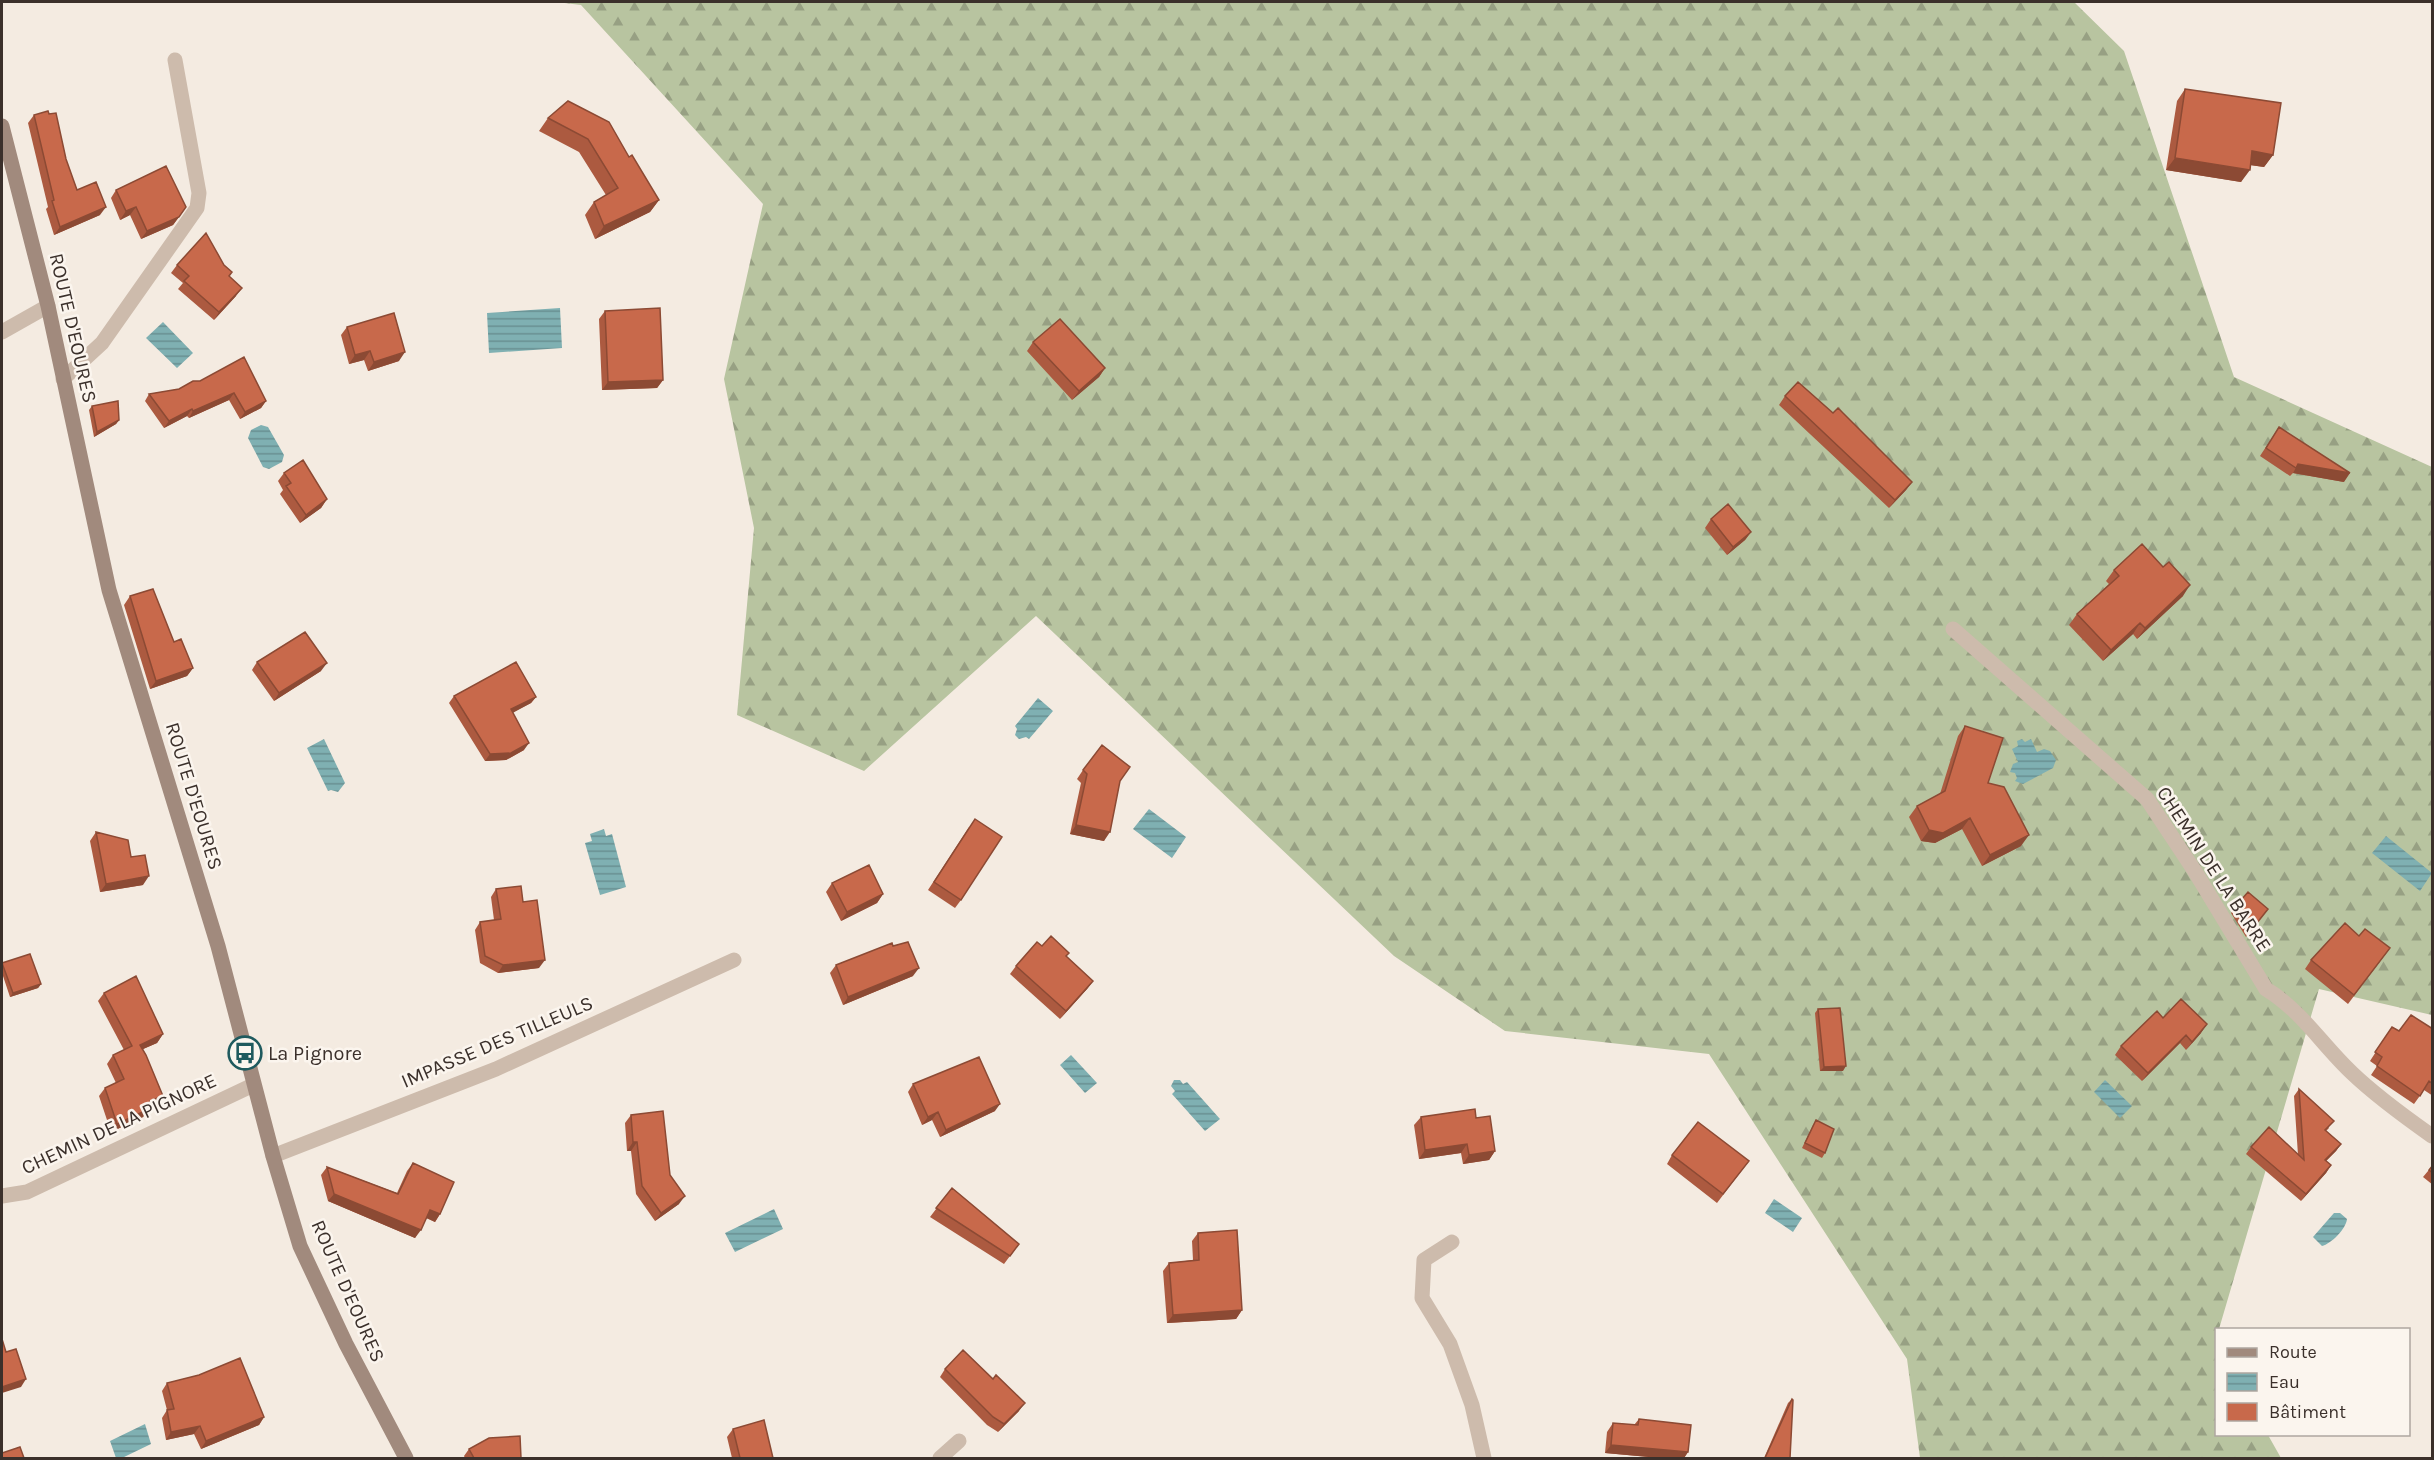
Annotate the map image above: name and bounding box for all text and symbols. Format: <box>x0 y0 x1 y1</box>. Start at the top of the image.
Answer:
street label: ROUTE D'EOURES <box>45 251 101 405</box>
street label: ROUTE D'EOURES <box>161 720 227 872</box>
street label: CHEMIN DE LA BARRE <box>2152 782 2276 956</box>
street label: IMPASSE DES TILLEULS <box>398 991 596 1093</box>
bus stop icon: La Pignore <box>227 1035 263 1071</box>
place label: La Pignore <box>268 1042 362 1065</box>
street label: CHEMIN DE LA PIGNORE <box>18 1069 220 1179</box>
street label: ROUTE D'EOURES <box>306 1216 390 1366</box>
legend <box>2215 1328 2410 1436</box>
text: Route <box>2269 1341 2317 1363</box>
text: Eau <box>2269 1371 2300 1393</box>
text: Bâtiment <box>2269 1401 2346 1423</box>

